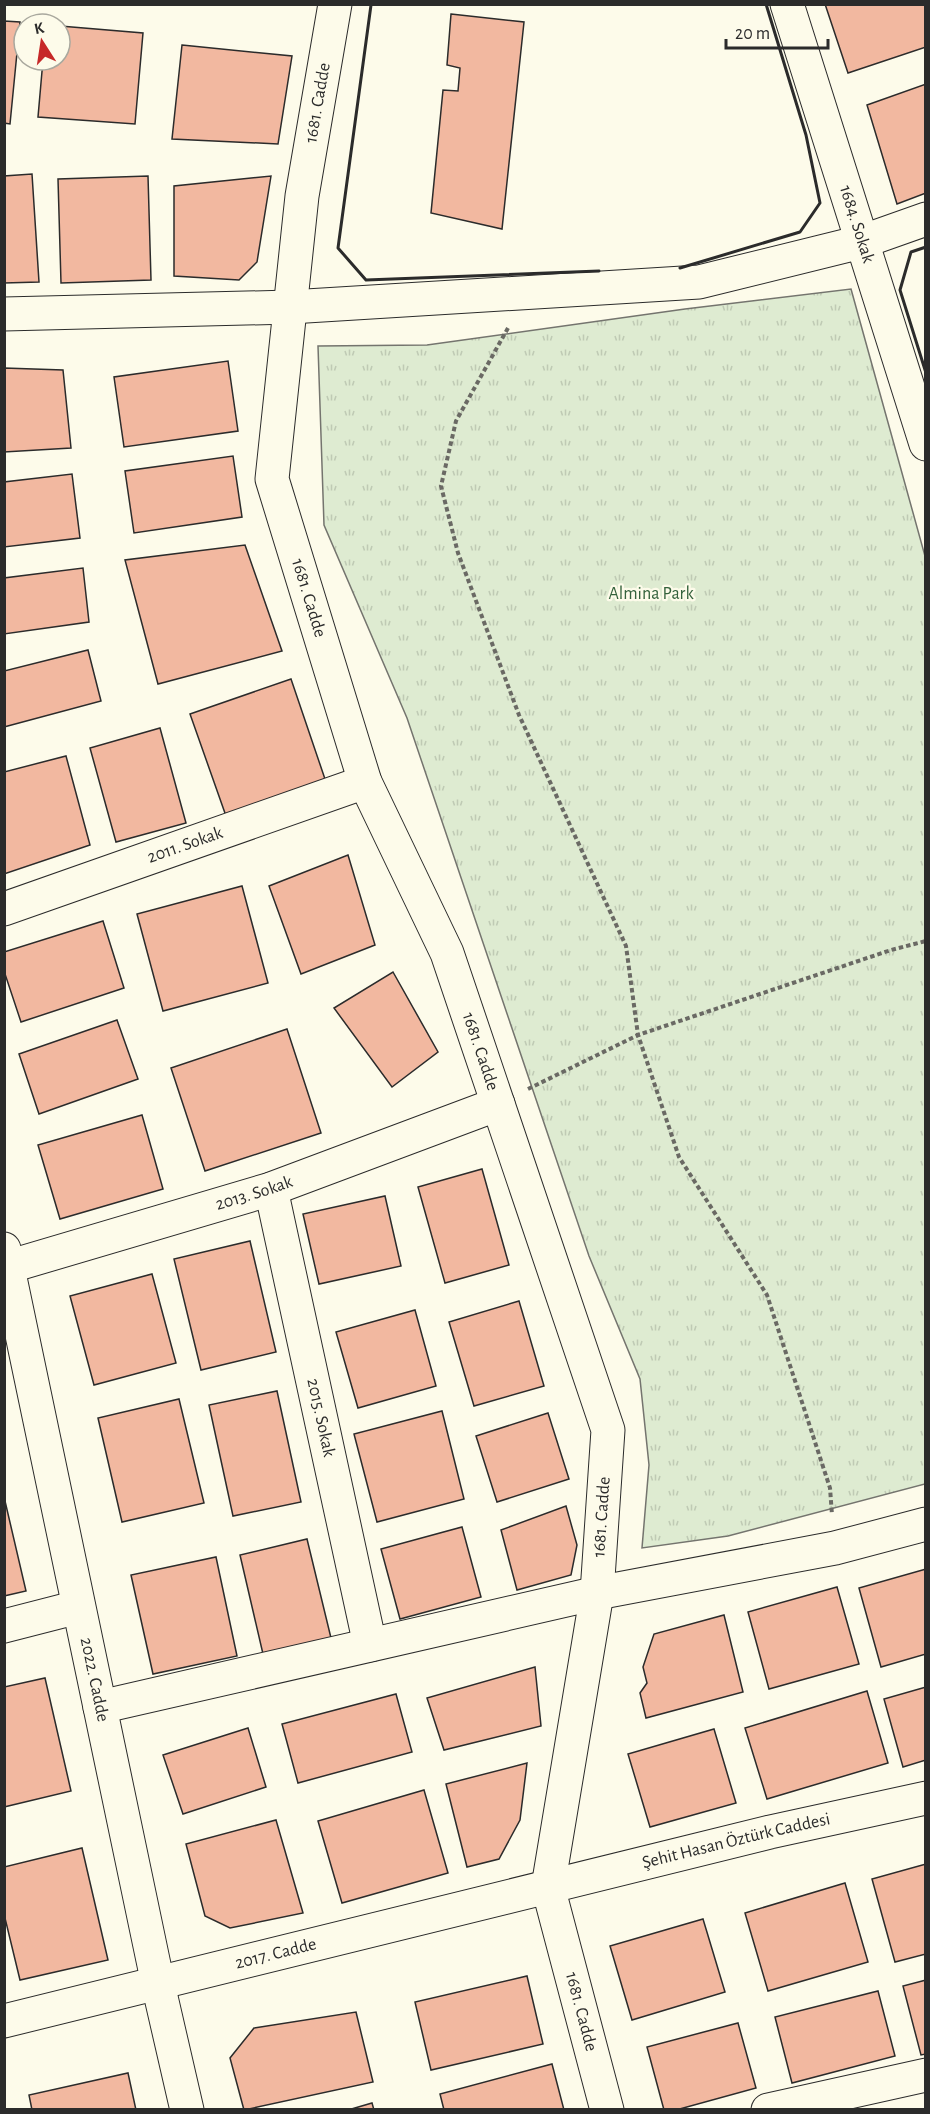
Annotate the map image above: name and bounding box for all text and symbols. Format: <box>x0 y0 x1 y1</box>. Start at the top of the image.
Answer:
north arrow <box>12 12 72 72</box>
scale bar <box>726 12 828 50</box>
text: K <box>33 19 46 37</box>
text: 20 m <box>735 25 770 43</box>
street label: 1681. Cadde <box>302 62 334 144</box>
street label: 1684. Sokak <box>836 183 878 266</box>
street label: 1681. Cadde <box>288 557 329 640</box>
park label: Almina Park <box>608 585 694 603</box>
street label: 2011. Sokak <box>145 823 226 867</box>
street label: 1681. Cadde <box>459 1010 502 1093</box>
street label: 2013. Sokak <box>213 1172 296 1214</box>
street label: 2015. Sokak <box>303 1377 338 1459</box>
street label: 1681. Cadde <box>590 1476 614 1558</box>
street label: 2022. Cadde <box>77 1636 112 1724</box>
street label: Şehit Hasan Öztürk Caddesi <box>640 1810 832 1872</box>
street label: 2017. Cadde <box>233 1935 318 1973</box>
street label: 1681. Cadde <box>562 1970 600 2053</box>

